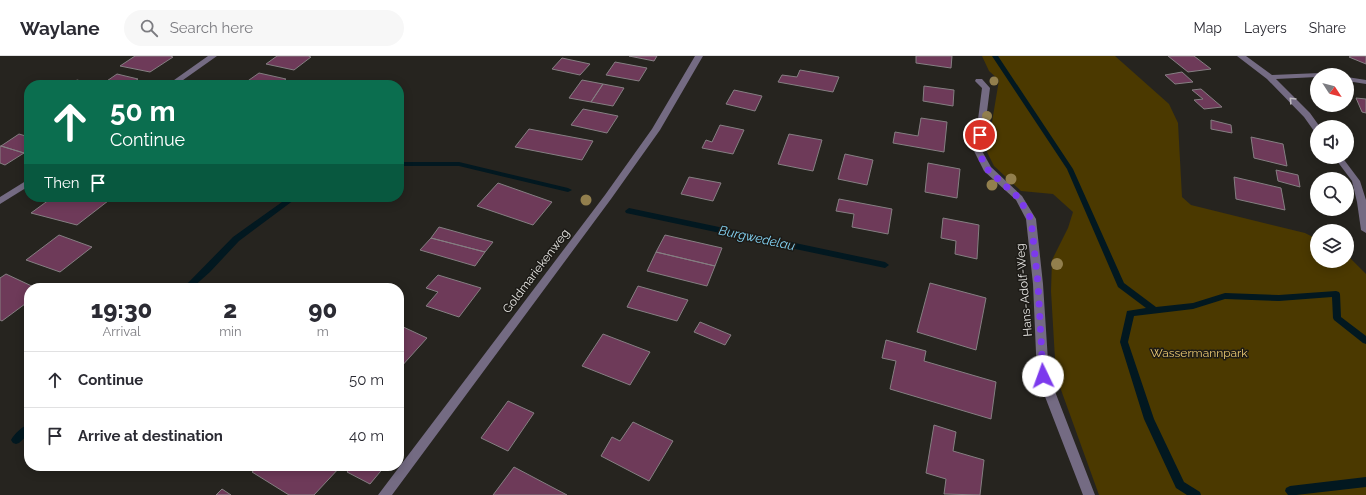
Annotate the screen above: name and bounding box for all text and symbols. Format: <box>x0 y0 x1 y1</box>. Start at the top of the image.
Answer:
search box <box>124 10 404 46</box>
text: Waylane <box>20 17 100 39</box>
icon: search <box>138 17 160 39</box>
text: Search here <box>170 19 253 37</box>
text: Map <box>1194 20 1222 36</box>
text: Layers <box>1244 20 1287 36</box>
text: Share <box>1309 20 1346 36</box>
north arrow <box>1310 68 1354 112</box>
map controls <box>1310 68 1354 268</box>
text: 50 m <box>110 95 176 128</box>
icon: ahead <box>44 96 96 148</box>
one-way arrow <box>1289 97 1297 105</box>
pin <box>963 118 997 152</box>
button: sound <box>1310 120 1354 164</box>
icon: arrive <box>969 124 991 146</box>
text: Continue <box>110 129 185 150</box>
icon: arrive <box>87 172 109 194</box>
button: search <box>1310 172 1354 216</box>
text: Then <box>44 174 79 192</box>
water label: Burgwedelau <box>717 223 797 253</box>
button: layers <box>1310 224 1354 268</box>
street label: Goldmariekenweg <box>500 226 572 316</box>
street label: Hans-Adolf-Weg <box>1013 243 1035 337</box>
text: 19:30 <box>91 295 152 324</box>
text: 2 <box>223 295 237 324</box>
text: 90 <box>308 295 337 324</box>
text: Arrival <box>103 324 141 339</box>
text: min <box>219 324 242 339</box>
text: m <box>317 324 329 339</box>
park label: Wassermannpark <box>1150 346 1248 360</box>
position arrow <box>1022 355 1064 397</box>
icon: ahead <box>44 369 66 391</box>
text: Continue <box>78 371 143 389</box>
text: 50 m <box>349 371 384 389</box>
icon: arrive <box>44 425 66 447</box>
text: Arrive at destination <box>78 427 223 445</box>
text: 40 m <box>349 427 384 445</box>

